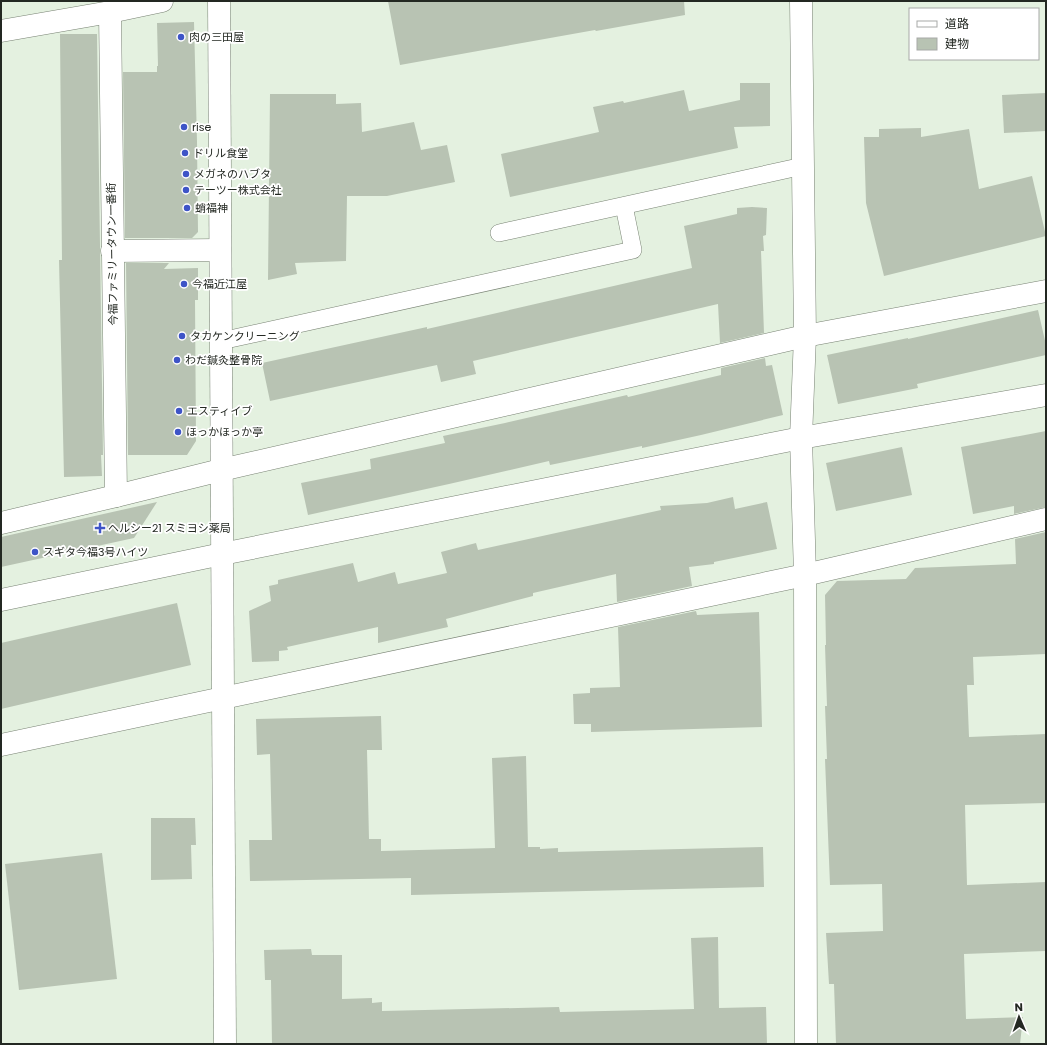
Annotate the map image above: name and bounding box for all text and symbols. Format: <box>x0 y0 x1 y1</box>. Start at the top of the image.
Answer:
legend <box>909 8 1039 60</box>
text: 道路 <box>945 15 969 32</box>
place label: 肉の三田屋 <box>189 29 244 45</box>
marker: 肉の三田屋 <box>176 32 186 42</box>
text: 建物 <box>945 35 969 52</box>
place label: rise <box>192 119 212 135</box>
marker: rise <box>179 122 189 132</box>
place label: ドリル食堂 <box>193 145 248 161</box>
marker: ドリル食堂 <box>180 148 190 158</box>
place label: メガネのハブタ <box>194 166 271 182</box>
marker: メガネのハブタ <box>181 169 191 179</box>
street label: 今福ファミリータウン一番街 <box>103 182 121 326</box>
place label: テーツー株式会社 <box>194 182 282 198</box>
marker: テーツー株式会社 <box>181 185 191 195</box>
place label: 蛸福神 <box>195 200 228 216</box>
marker: 蛸福神 <box>182 203 192 213</box>
place label: 今福近江屋 <box>192 276 247 292</box>
marker: 今福近江屋 <box>179 279 189 289</box>
place label: タカケンクリーニング <box>190 328 300 344</box>
marker: タカケンクリーニング <box>177 331 187 341</box>
place label: わだ鍼灸整骨院 <box>185 352 262 368</box>
marker: わだ鍼灸整骨院 <box>172 355 182 365</box>
place label: エスティイブ <box>187 403 252 419</box>
marker: エスティイブ <box>174 406 184 416</box>
place label: ほっかほっか亭 <box>186 424 263 440</box>
marker: ほっかほっか亭 <box>173 427 183 437</box>
place label: ヘルシー21 スミヨシ薬局 <box>108 520 231 536</box>
marker: ヘルシー21 スミヨシ薬局 <box>95 523 105 533</box>
place label: スギタ今福3号ハイツ <box>43 544 148 560</box>
marker: スギタ今福3号ハイツ <box>30 547 40 557</box>
north arrow <box>999 997 1039 1037</box>
text: N <box>1014 999 1023 1015</box>

